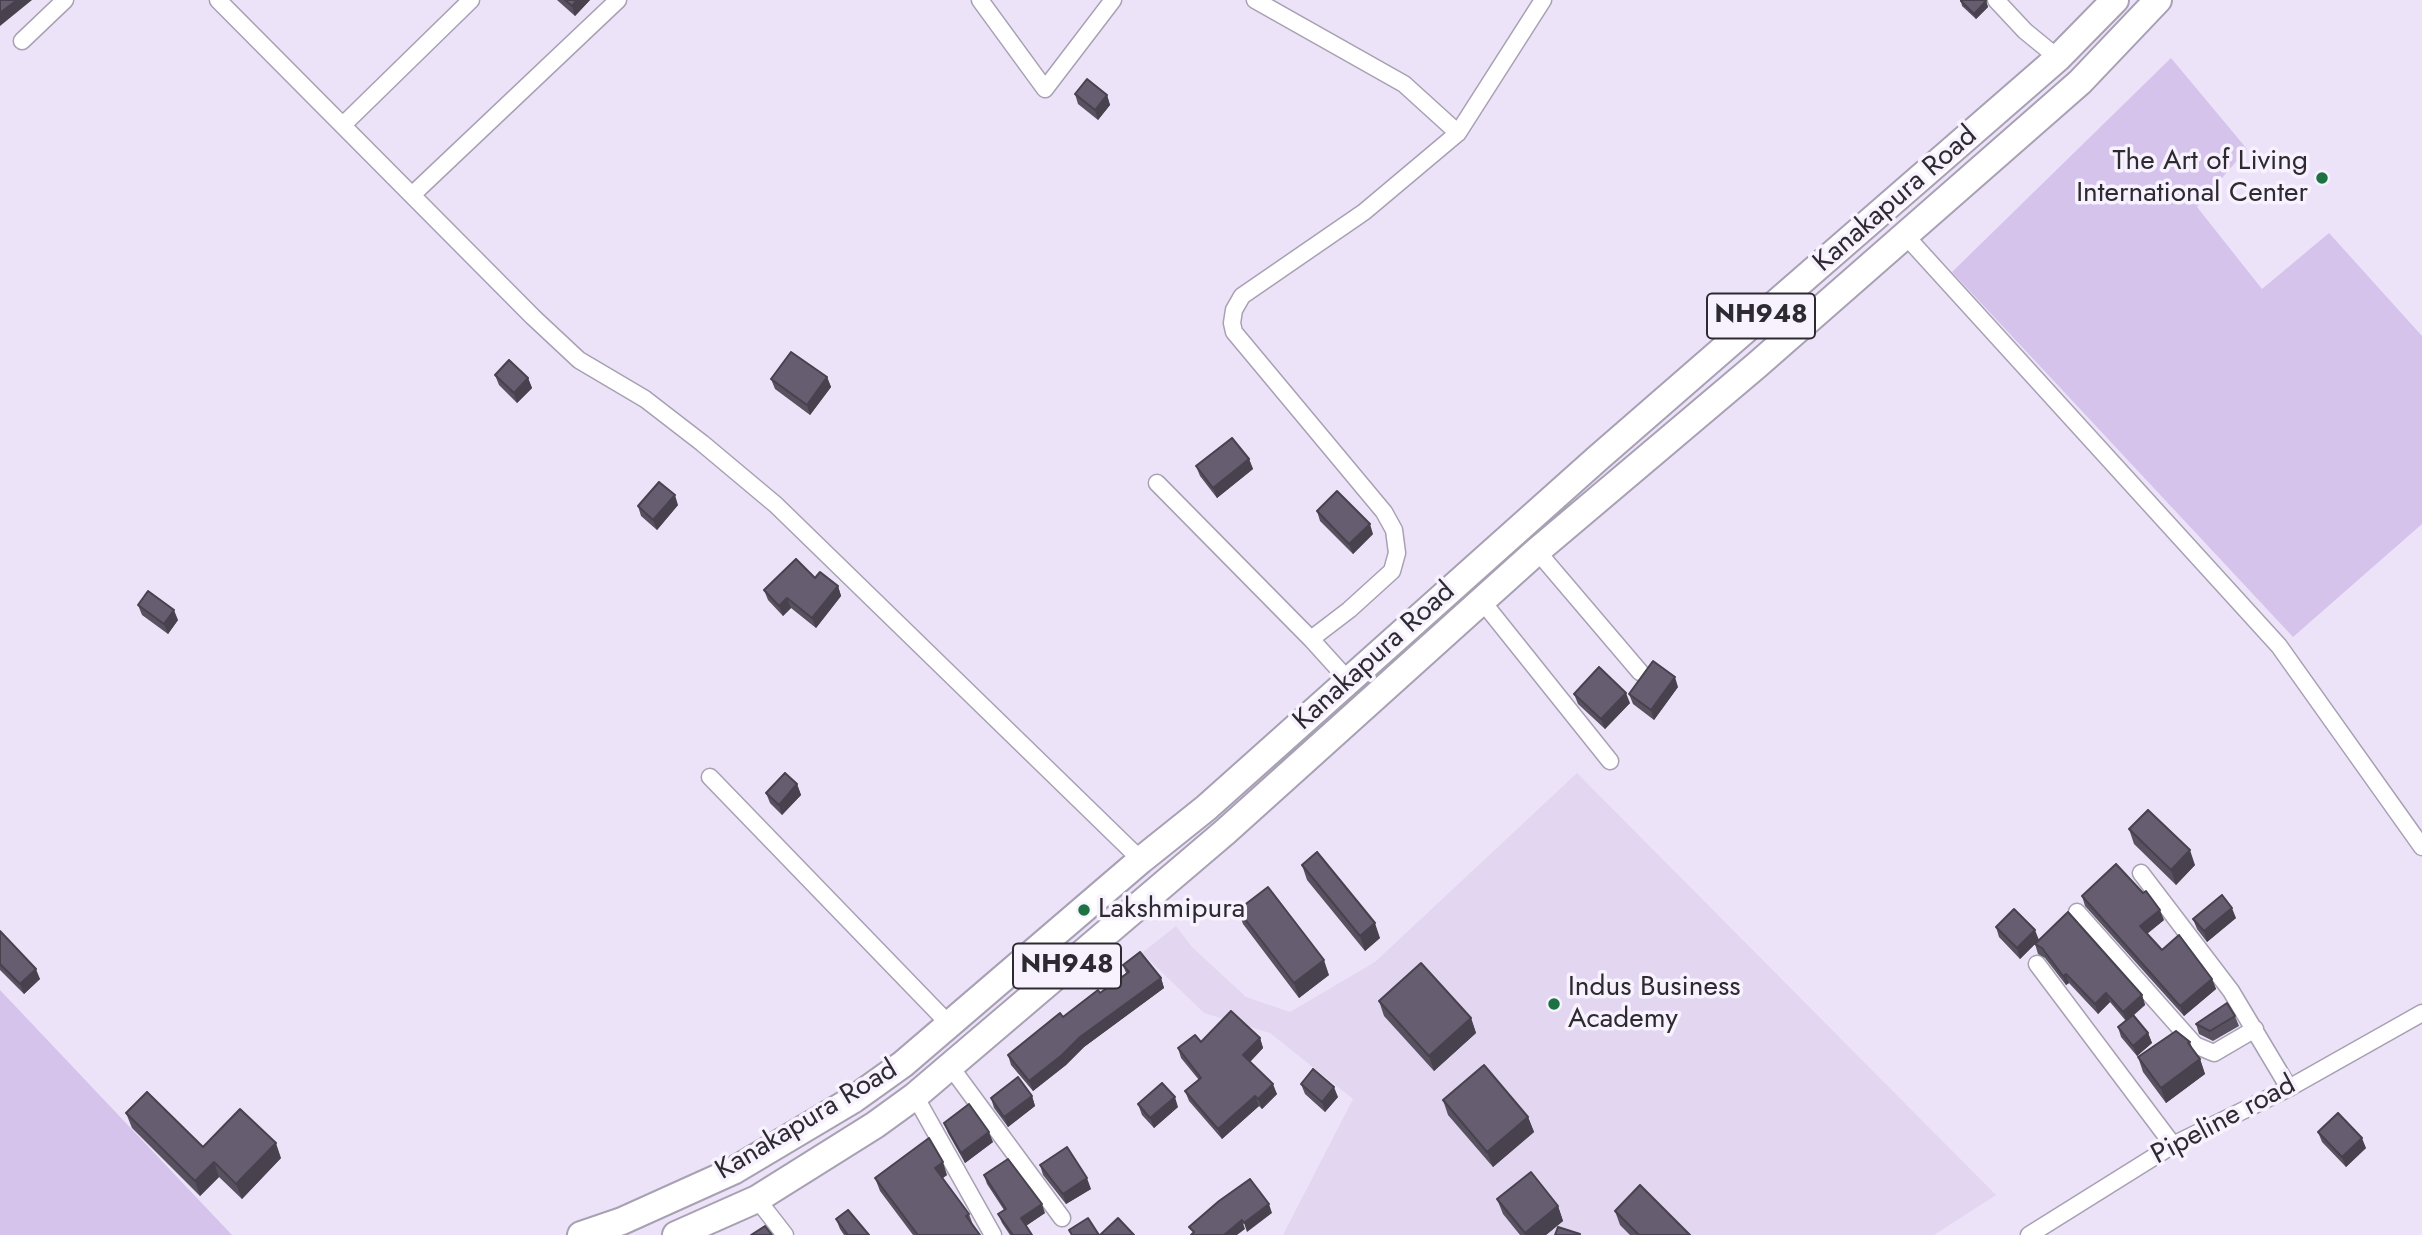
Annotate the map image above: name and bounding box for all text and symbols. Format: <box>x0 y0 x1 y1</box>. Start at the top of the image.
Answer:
street label: Kanakapura Road <box>1807 120 1985 280</box>
place label: The Art of Living International Center <box>2076 145 2308 211</box>
marker: The Art of Living International Center <box>2314 170 2330 186</box>
road number: NH948 <box>1707 294 1815 338</box>
street label: Kanakapura Road <box>1287 576 1463 738</box>
place label: Lakshmipura <box>1098 893 1245 927</box>
marker: Lakshmipura <box>1076 902 1092 918</box>
road number: NH948 <box>1013 944 1121 988</box>
place label: Indus Business Academy <box>1568 971 1740 1037</box>
marker: Indus Business Academy <box>1546 996 1562 1012</box>
street label: Kanakapura Road <box>710 1054 904 1188</box>
street label: Pipeline road <box>2146 1069 2302 1173</box>

